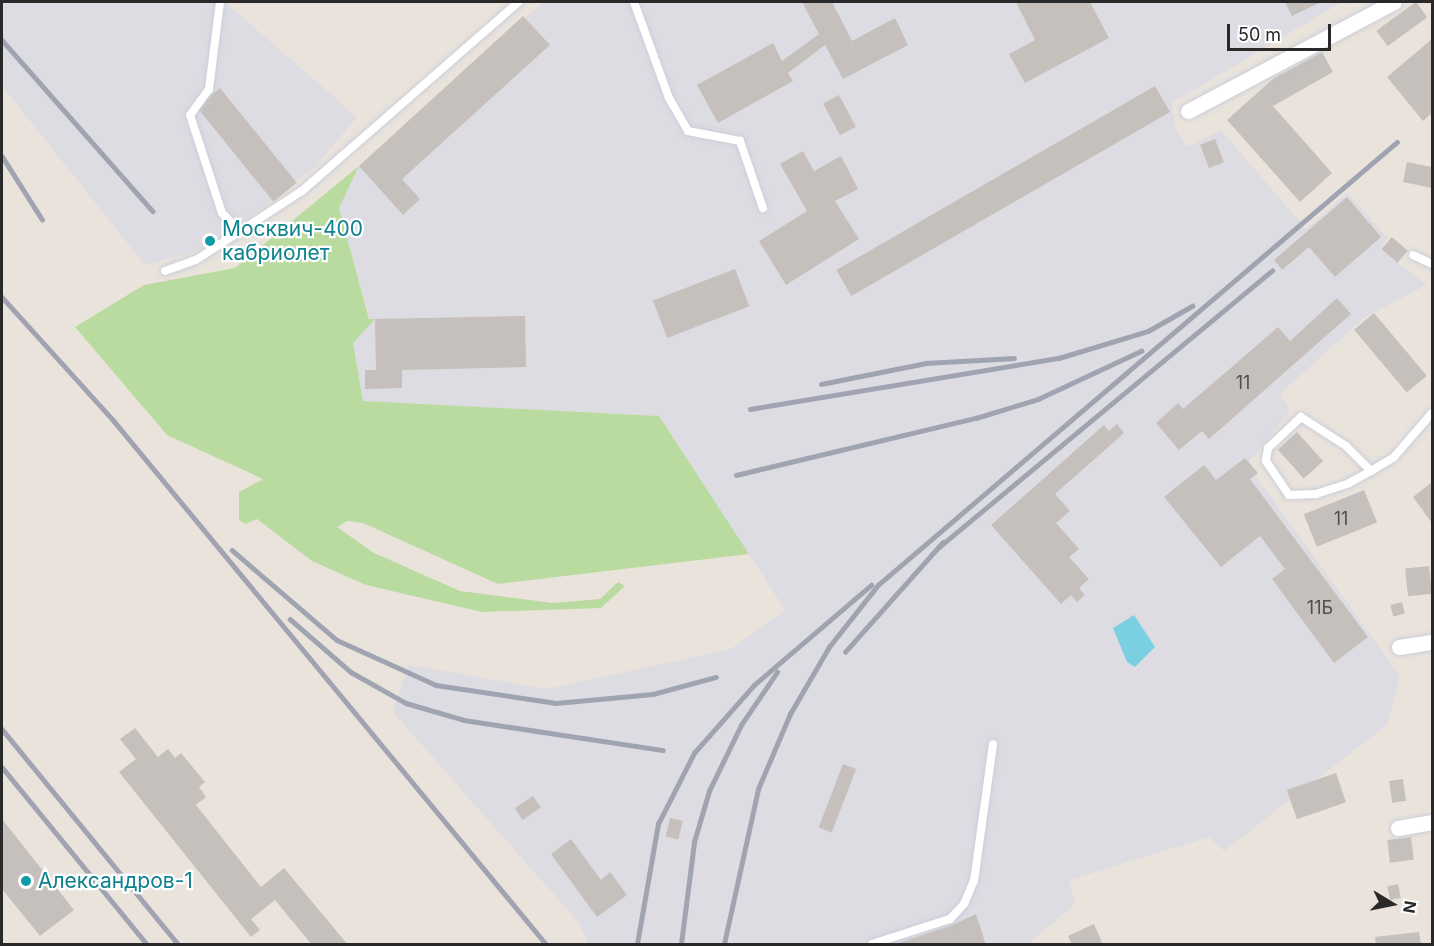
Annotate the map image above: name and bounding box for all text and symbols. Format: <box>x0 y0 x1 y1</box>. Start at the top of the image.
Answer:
scale bar <box>1230 12 1334 50</box>
text: 50 m <box>1238 24 1281 45</box>
place label: Москвич-400 кабриолет <box>222 216 363 266</box>
marker: Москвич-400 кабриолет <box>203 234 217 248</box>
house number: 11 <box>1236 372 1250 394</box>
house number: 11 <box>1334 508 1348 530</box>
house number: 11Б <box>1307 597 1333 619</box>
place label: Александров-1 <box>38 868 193 894</box>
marker: Александров-1 <box>19 874 33 888</box>
north arrow <box>1362 874 1422 934</box>
text: N <box>1399 899 1421 915</box>

